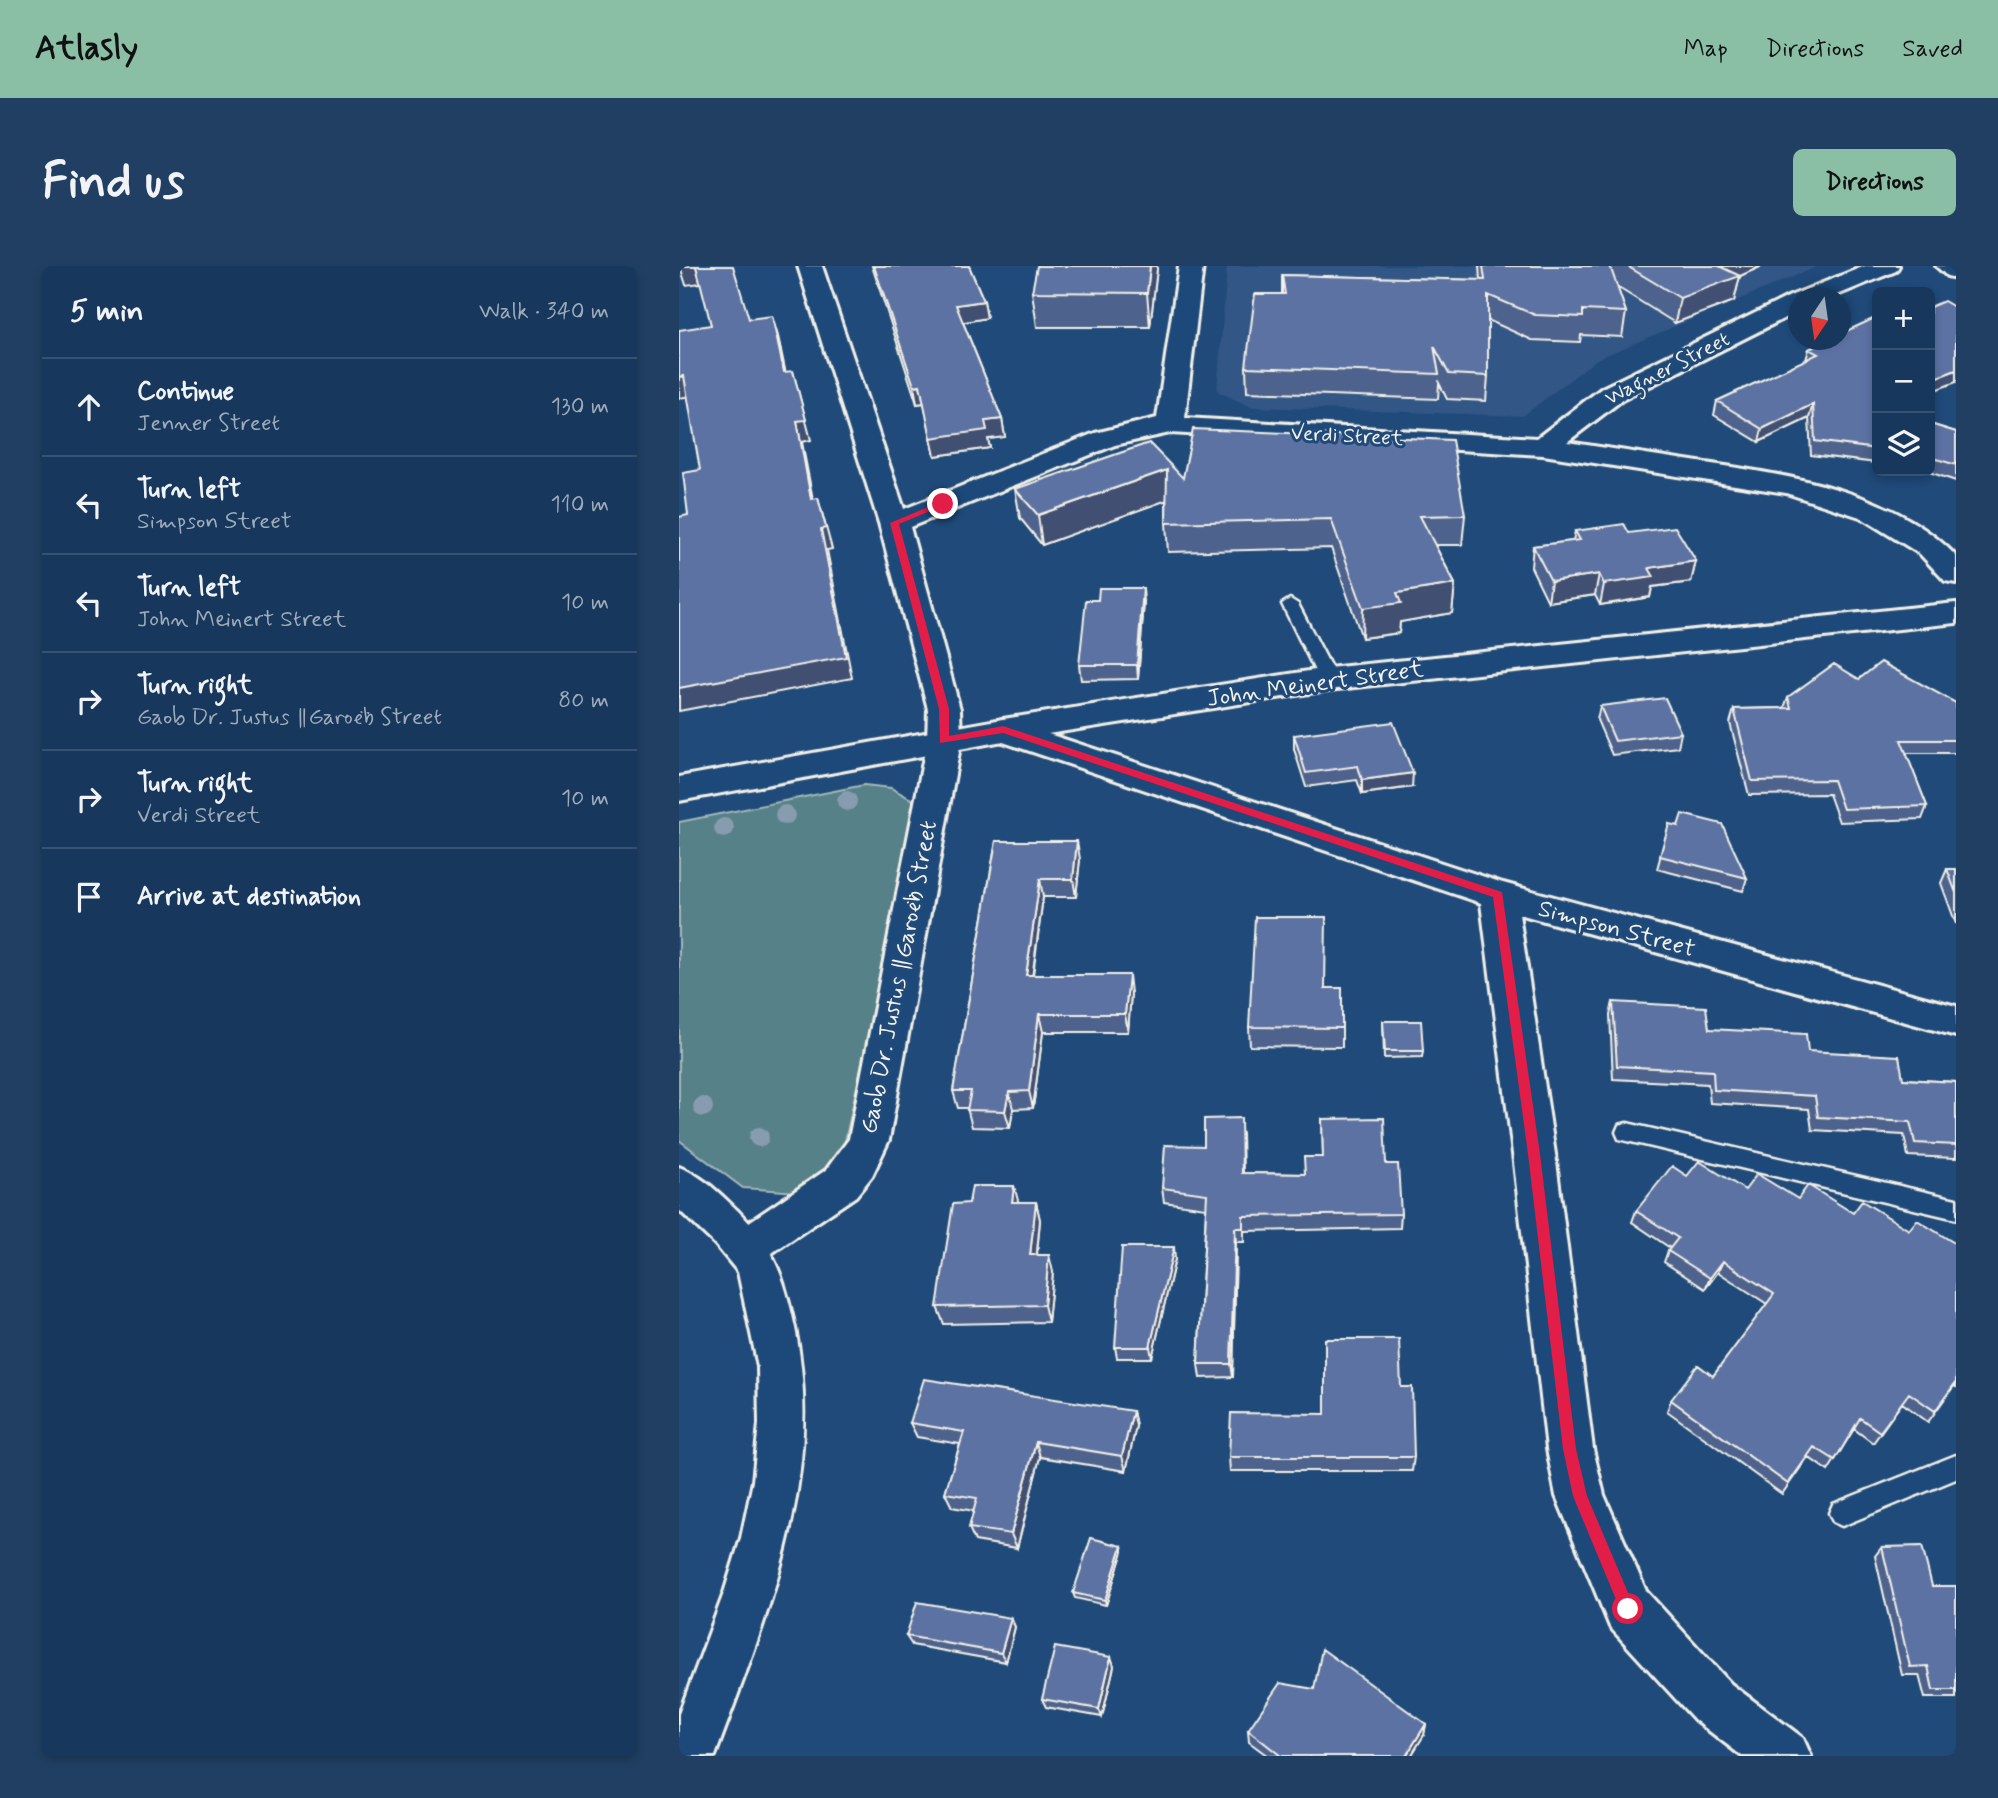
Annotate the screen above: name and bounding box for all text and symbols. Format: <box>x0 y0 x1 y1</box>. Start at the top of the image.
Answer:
text: Atlasly <box>35 27 138 71</box>
text: Map <box>1684 34 1728 65</box>
text: Directions <box>1766 34 1864 65</box>
text: Saved <box>1902 34 1963 65</box>
button: Directions <box>1793 149 1956 216</box>
text: Find us <box>42 150 185 215</box>
north arrow <box>1788 287 1851 350</box>
map controls <box>1872 287 1935 476</box>
button: + <box>1872 287 1935 350</box>
text: 5 min <box>70 292 144 331</box>
text: Walk · 340 m <box>479 297 609 327</box>
street label: Wagner Street <box>1600 325 1736 414</box>
button: − <box>1872 350 1935 413</box>
text: Continue <box>137 375 234 409</box>
icon: ahead <box>70 388 108 426</box>
text: 130 m <box>551 392 609 422</box>
text: Jenner Street <box>137 409 280 439</box>
button: layers <box>1872 413 1935 476</box>
street label: Verdi Street <box>1290 419 1405 453</box>
text: Turn left <box>137 473 241 507</box>
icon: left <box>70 486 108 524</box>
route end <box>927 488 958 519</box>
text: 110 m <box>550 490 609 520</box>
text: Simpson Street <box>137 507 292 537</box>
text: Turn left <box>137 571 241 605</box>
icon: left <box>70 584 108 622</box>
text: 10 m <box>561 588 609 618</box>
text: John Meinert Street <box>137 605 346 635</box>
street label: John Meinert Street <box>1205 654 1425 715</box>
text: Turn right <box>137 669 253 703</box>
icon: right <box>70 682 108 720</box>
text: 80 m <box>558 686 609 716</box>
text: Gaob Dr. Justus ǁGaroëb Street <box>137 703 442 733</box>
text: Turn right <box>137 767 253 801</box>
icon: right <box>70 780 108 818</box>
text: 10 m <box>561 784 609 814</box>
text: Verdi Street <box>137 801 260 831</box>
street label: Gaob Dr. Justus ǁGaroëb Street <box>854 818 945 1136</box>
icon: arrive <box>70 878 108 916</box>
text: Arrive at destination <box>137 880 361 914</box>
street label: Simpson Street <box>1535 894 1699 965</box>
route start <box>1612 1593 1643 1624</box>

